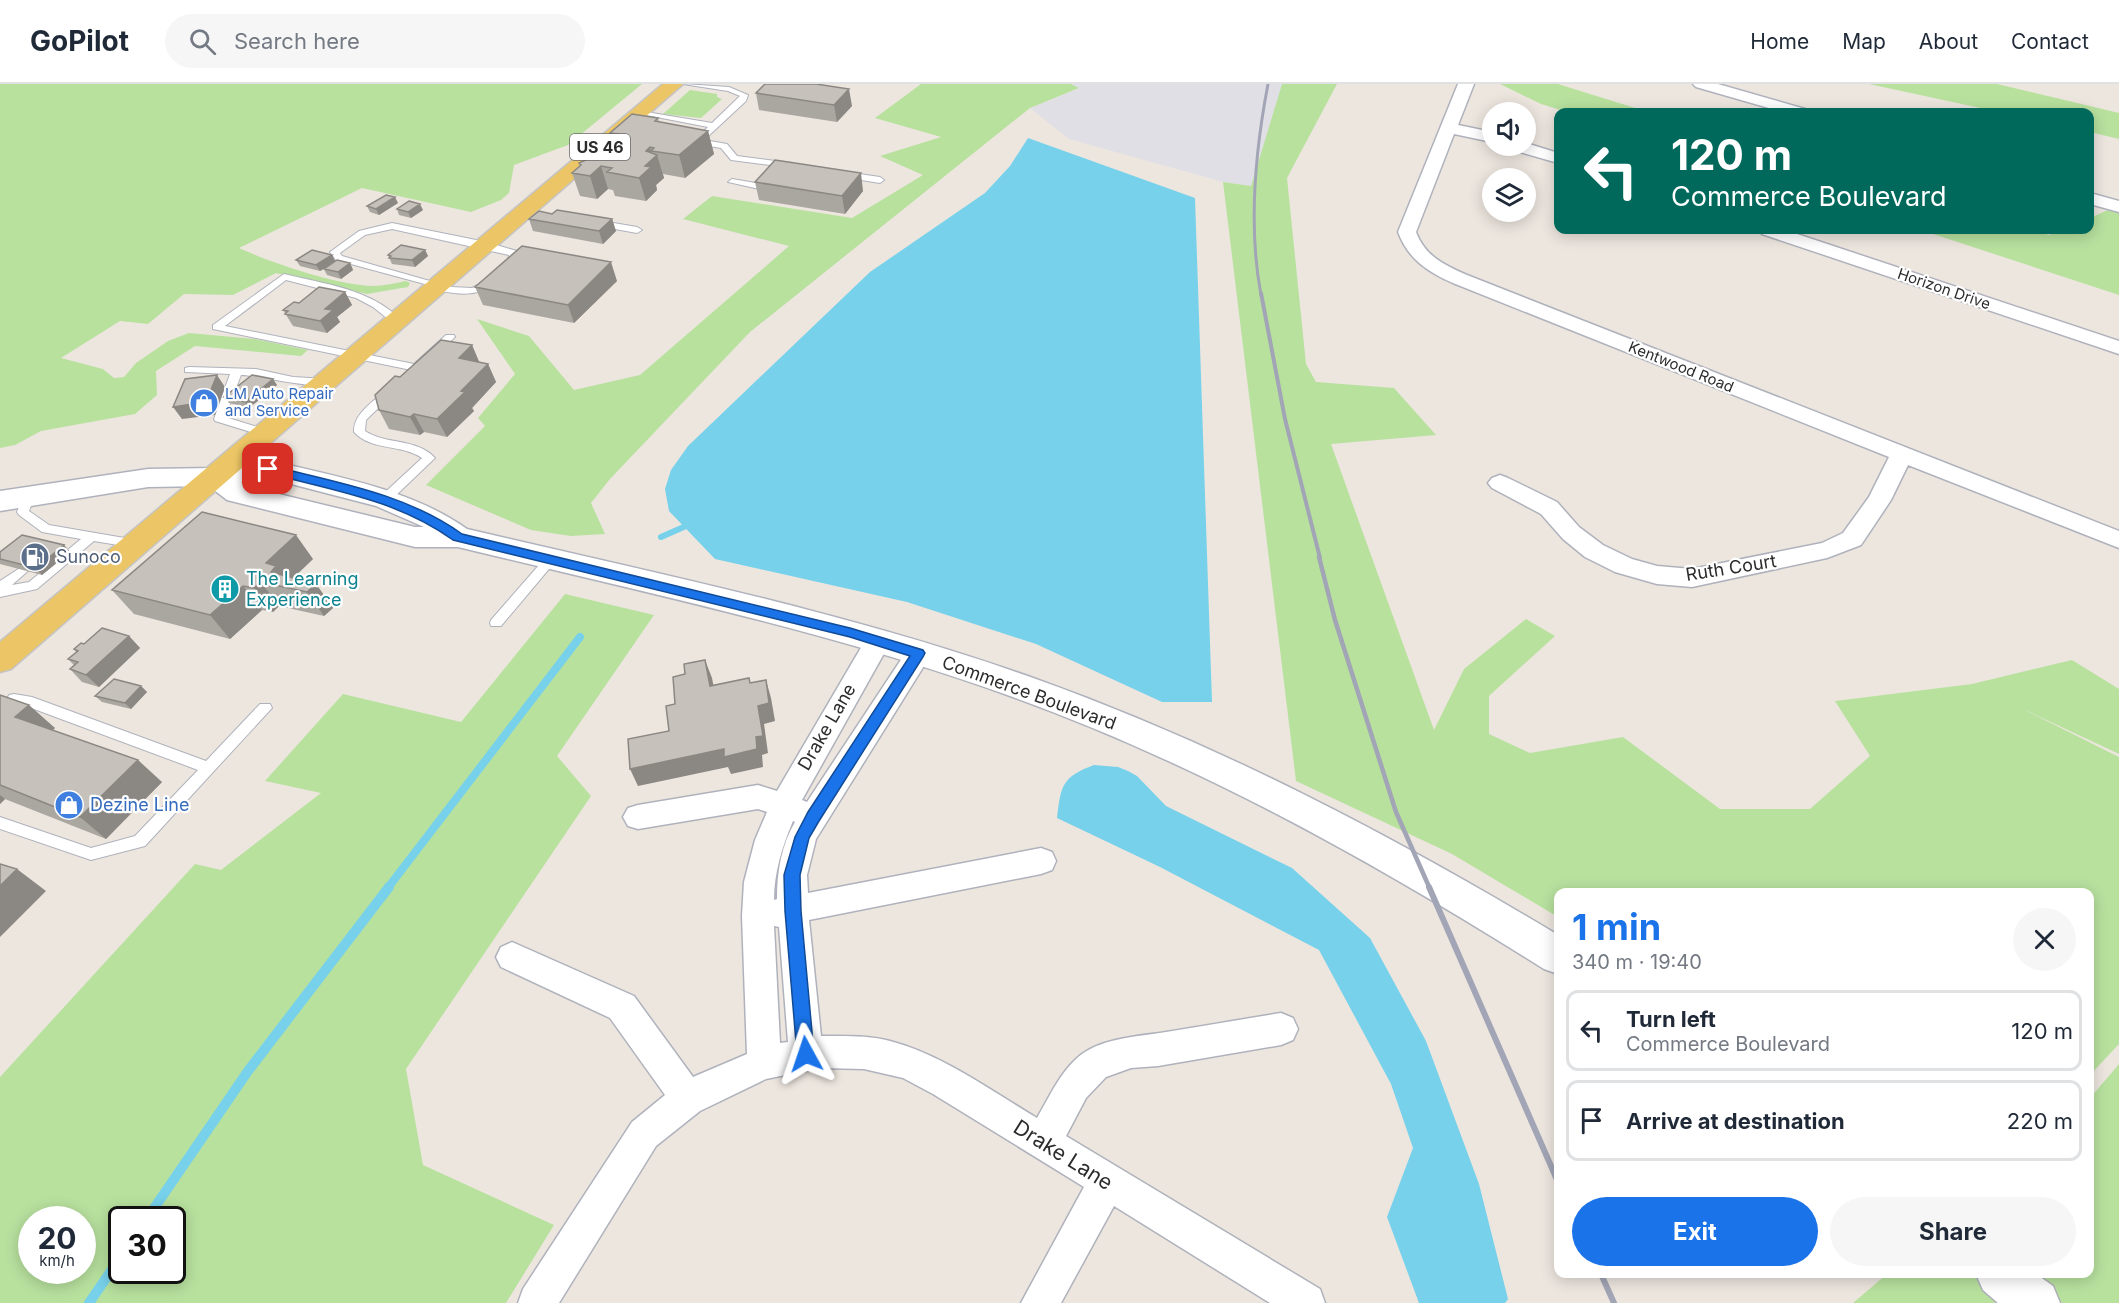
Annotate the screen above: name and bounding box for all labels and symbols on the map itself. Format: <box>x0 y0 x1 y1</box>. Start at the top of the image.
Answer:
road number: US 46 <box>570 134 630 160</box>
street label: Horizon Drive <box>1895 264 1993 313</box>
street label: Kentwood Road <box>1626 337 1737 396</box>
place label: LM Auto Repair and Service <box>225 384 334 420</box>
shop icon: LM Auto Repair and Service <box>188 387 220 419</box>
pin <box>242 443 293 494</box>
fuel station icon: Sunoco <box>19 541 51 573</box>
place label: Sunoco <box>56 546 121 567</box>
street label: Ruth Court <box>1684 550 1778 585</box>
place label: The Learning Experience <box>246 568 359 610</box>
building icon: The Learning Experience <box>209 573 241 605</box>
street label: Commerce Boulevard <box>939 651 1119 734</box>
street label: Drake Lane <box>793 680 860 774</box>
shop icon: Dezine Line <box>53 789 85 821</box>
place label: Dezine Line <box>90 794 189 815</box>
position arrow <box>774 1022 838 1086</box>
street label: Drake Lane <box>1009 1114 1118 1195</box>
speed limit sign: 30 <box>108 1206 186 1284</box>

